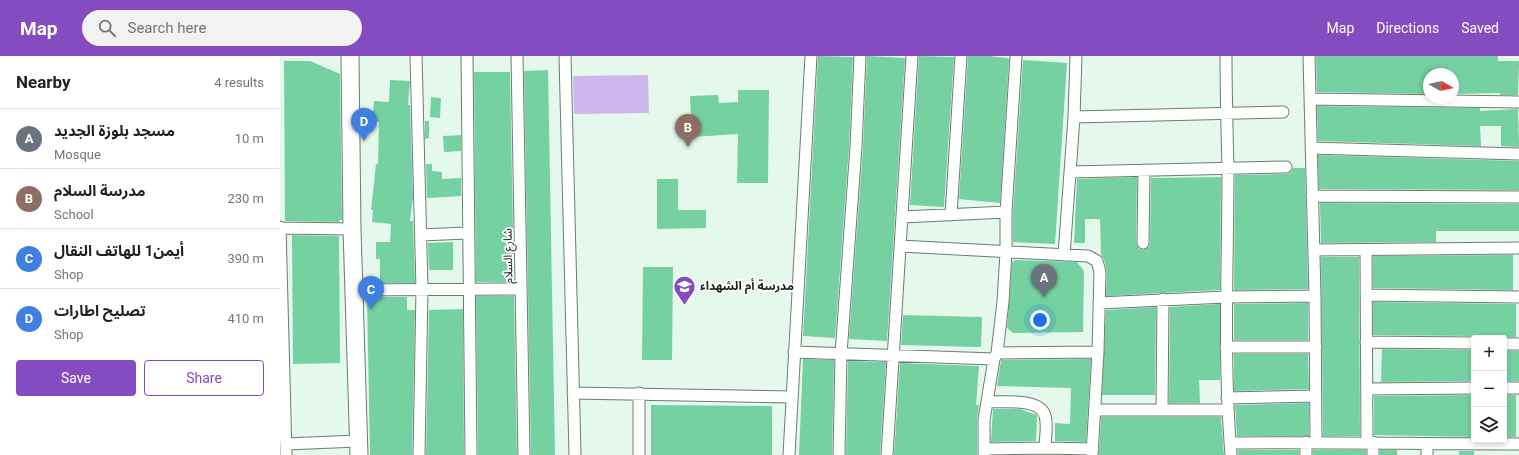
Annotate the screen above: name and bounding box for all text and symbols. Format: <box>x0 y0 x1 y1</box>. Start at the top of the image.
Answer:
search box <box>82 10 362 46</box>
text: Map <box>20 17 58 40</box>
icon: search <box>96 17 118 39</box>
text: Search here <box>128 19 206 37</box>
text: Map <box>1327 20 1354 36</box>
text: Directions <box>1376 20 1439 36</box>
text: Saved <box>1461 20 1499 36</box>
north arrow <box>1423 68 1459 104</box>
text: Nearby <box>16 72 71 92</box>
text: 4 results <box>214 75 264 90</box>
pin: D <box>351 108 377 141</box>
pin: B <box>675 114 701 147</box>
text: مسجد بلوزة الجديد <box>54 122 175 140</box>
text: A <box>25 131 33 146</box>
text: 10 m <box>235 131 264 146</box>
text: Mosque <box>54 147 101 162</box>
text: مدرسة السلام <box>54 182 146 200</box>
text: B <box>25 191 33 206</box>
text: 230 m <box>227 191 264 206</box>
text: School <box>54 207 94 222</box>
street label: شارع السلام <box>501 228 517 284</box>
text: أيمن1 للهاتف النقال <box>54 242 184 260</box>
text: C <box>25 251 33 266</box>
text: 390 m <box>227 251 264 266</box>
pin: A <box>1031 264 1057 297</box>
text: Shop <box>54 267 84 282</box>
school or university icon: مدرسة أم الشهداء <box>672 273 698 306</box>
pin: C <box>358 276 384 309</box>
place label: مدرسة أم الشهداء <box>700 278 794 295</box>
text: تصليح اطارات <box>54 302 146 320</box>
your location <box>1030 310 1050 330</box>
text: D <box>25 311 33 326</box>
text: 410 m <box>227 311 264 326</box>
text: Shop <box>54 327 84 342</box>
map controls <box>1471 335 1507 443</box>
button: + <box>1471 335 1507 371</box>
button: Save <box>16 360 136 396</box>
button: Share <box>144 360 264 396</box>
button: − <box>1471 371 1507 407</box>
button: layers <box>1471 407 1507 443</box>

